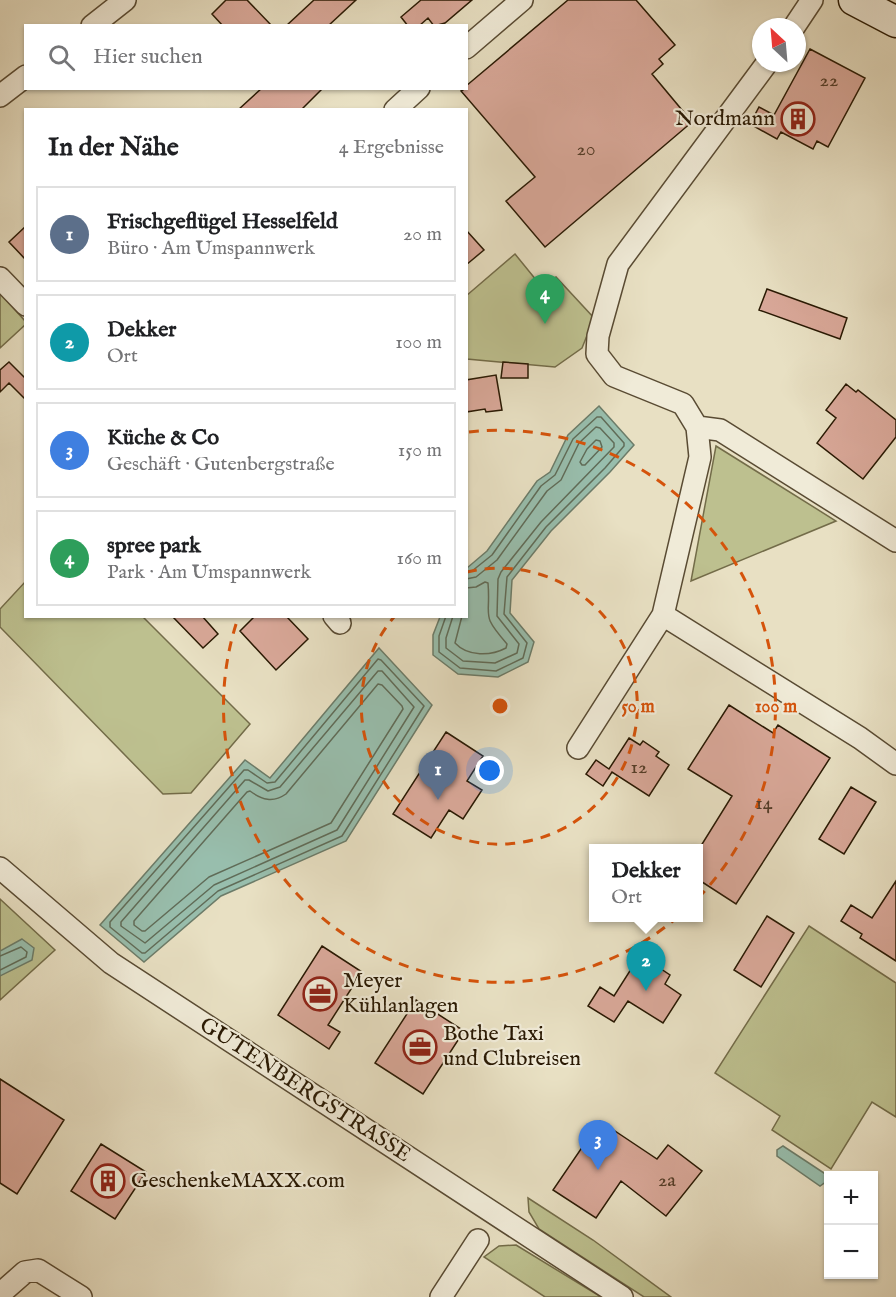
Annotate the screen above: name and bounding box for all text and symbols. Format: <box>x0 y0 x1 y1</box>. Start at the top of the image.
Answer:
north arrow <box>752 18 806 72</box>
search box <box>24 24 468 90</box>
icon: search <box>45 41 78 74</box>
text: Hier suchen <box>93 43 203 71</box>
house number: 22 <box>820 68 838 93</box>
building icon: Nordmann <box>780 101 816 137</box>
place label: Nordmann <box>675 105 775 133</box>
text: In der Nähe <box>48 131 179 164</box>
text: 4 Ergebnisse <box>339 135 444 160</box>
house number: 20 <box>576 137 596 162</box>
text: Frischgeflügel Hesselfeld <box>107 208 338 236</box>
text: 1 <box>66 222 73 247</box>
text: 20 m <box>403 222 442 247</box>
text: Büro · Am Umspannwerk <box>107 236 315 261</box>
pin: 4 <box>526 274 564 324</box>
text: Dekker <box>107 316 176 344</box>
text: 2 <box>65 330 74 355</box>
text: 100 m <box>395 330 442 355</box>
text: Ort <box>107 344 138 369</box>
text: Küche & Co <box>107 424 219 452</box>
text: 3 <box>66 438 73 463</box>
text: 150 m <box>398 438 442 463</box>
text: Geschäft · Gutenbergstraße <box>107 452 335 477</box>
text: spree park <box>107 532 201 560</box>
text: 4 <box>65 546 74 571</box>
text: 160 m <box>396 546 442 571</box>
text: Park · Am Umspannwerk <box>107 560 311 585</box>
centre of rings <box>490 696 510 716</box>
text: 50 m <box>621 696 655 719</box>
text: 100 m <box>755 696 797 719</box>
pin: 1 <box>418 750 458 800</box>
house number: 12 <box>631 755 647 780</box>
your location <box>475 756 504 785</box>
house number: 14 <box>755 791 773 816</box>
popup <box>589 844 703 922</box>
text: Dekker <box>611 857 681 885</box>
text: Ort <box>611 885 642 910</box>
pin: 2 <box>626 942 666 991</box>
place label: Meyer Kühlanlagen <box>343 967 459 1020</box>
office icon: Meyer Kühlanlagen <box>302 976 338 1012</box>
street label: GUTENBERGSTRASSE <box>194 1011 416 1169</box>
place label: Bothe Taxi und Clubreisen <box>443 1020 581 1073</box>
office icon: Bothe Taxi und Clubreisen <box>402 1029 438 1065</box>
pin: 3 <box>578 1120 618 1170</box>
building icon: GeschenkeMAXX.com <box>90 1163 126 1199</box>
place label: GeschenkeMAXX.com <box>131 1167 345 1195</box>
house number: 2a <box>658 1168 676 1193</box>
map controls <box>824 1171 878 1279</box>
button: + <box>824 1171 878 1225</box>
button: − <box>824 1225 878 1279</box>

